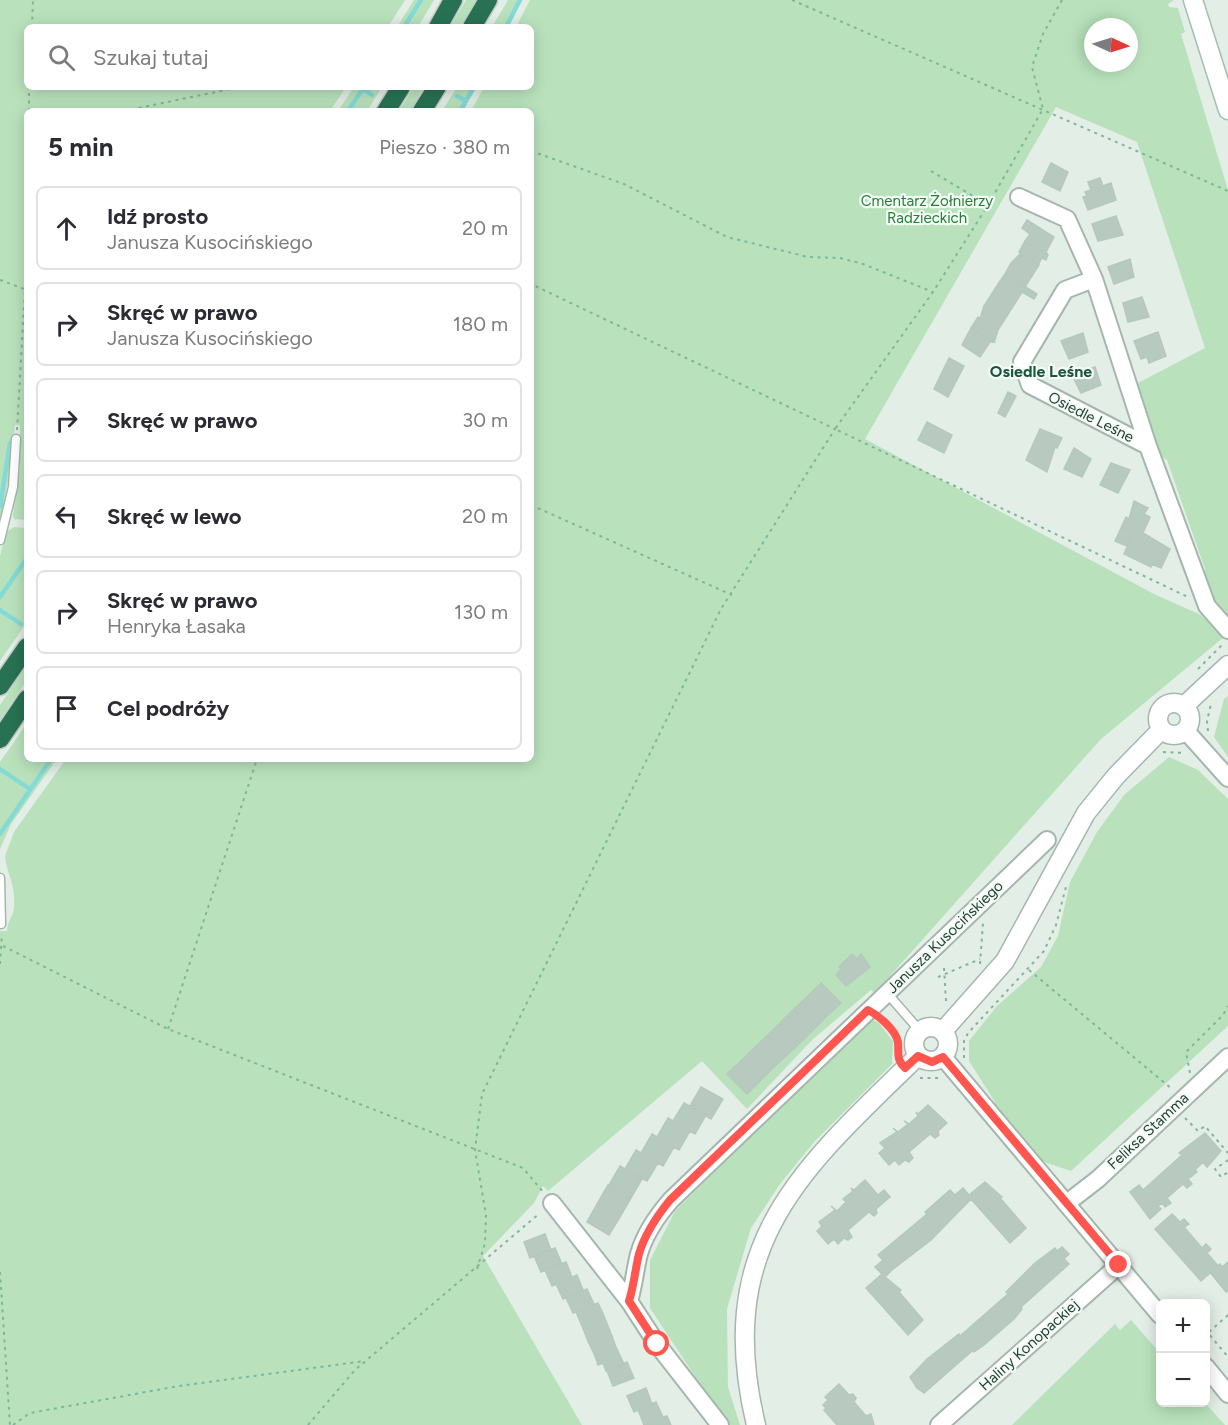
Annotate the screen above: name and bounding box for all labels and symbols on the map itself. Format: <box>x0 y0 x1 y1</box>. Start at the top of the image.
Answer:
north arrow <box>1084 18 1138 72</box>
park label: Cmentarz Żołnierzy Radzieckich <box>861 192 993 227</box>
district label: Osiedle Leśne <box>990 362 1092 381</box>
street label: Osiedle Leśne <box>1045 388 1137 446</box>
street label: Janusza Kusocińskiego <box>883 877 1007 997</box>
street label: Feliksa Stamma <box>1104 1089 1192 1173</box>
route end <box>1105 1251 1131 1277</box>
street label: Haliny Konopackiej <box>975 1295 1083 1395</box>
route start <box>643 1330 669 1356</box>

